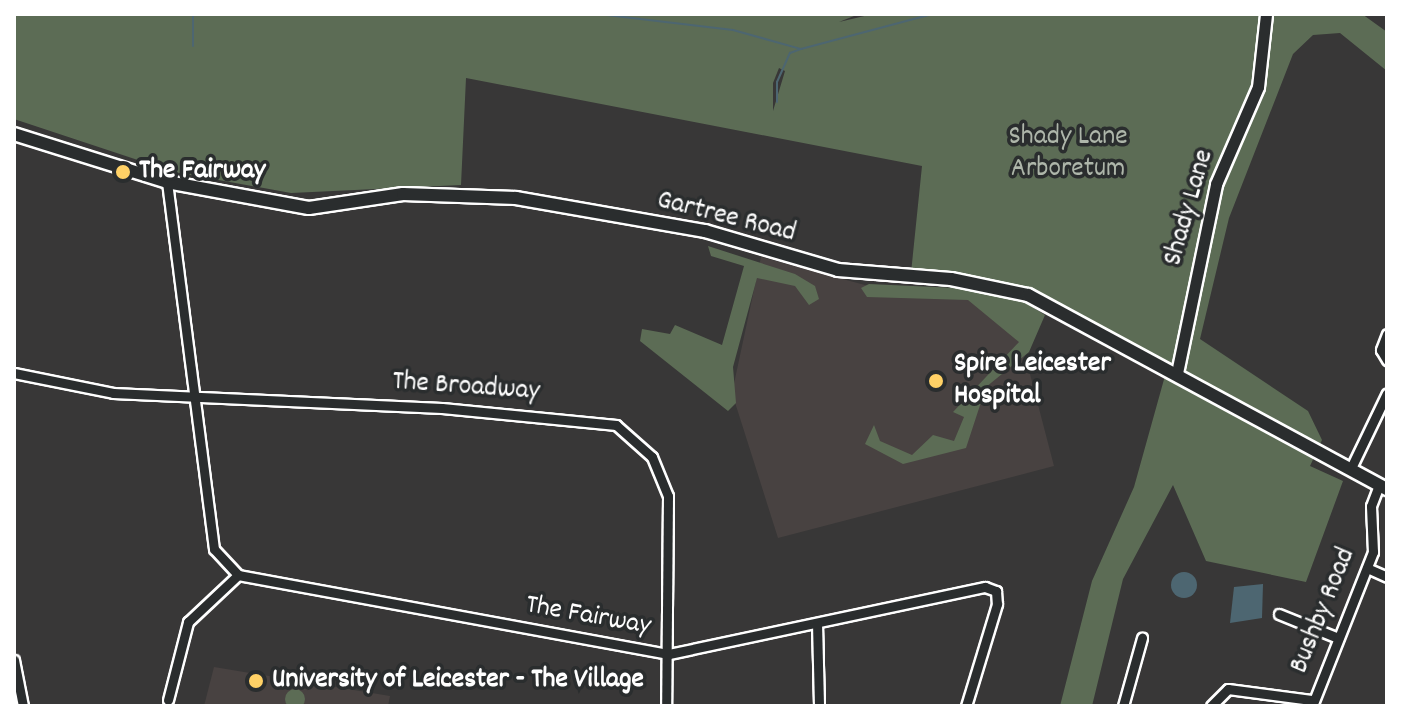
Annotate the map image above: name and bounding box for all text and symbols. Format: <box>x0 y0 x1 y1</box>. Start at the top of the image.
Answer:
park label: Shady Lane Arboretum <box>1008 121 1128 187</box>
street label: Shady Lane <box>1157 146 1223 270</box>
place label: The Fairway <box>139 155 265 189</box>
marker: The Fairway <box>114 163 132 181</box>
street label: Gartree Road <box>653 185 799 251</box>
place label: Spire Leicester Hospital <box>954 348 1111 414</box>
street label: The Broadway <box>391 366 541 410</box>
marker: Spire Leicester Hospital <box>925 370 947 392</box>
street label: Bushby Road <box>1284 543 1364 679</box>
street label: The Fairway <box>523 589 653 645</box>
place label: University of Leicester - The Village <box>272 664 644 698</box>
marker: University of Leicester - The Village <box>247 672 265 690</box>

